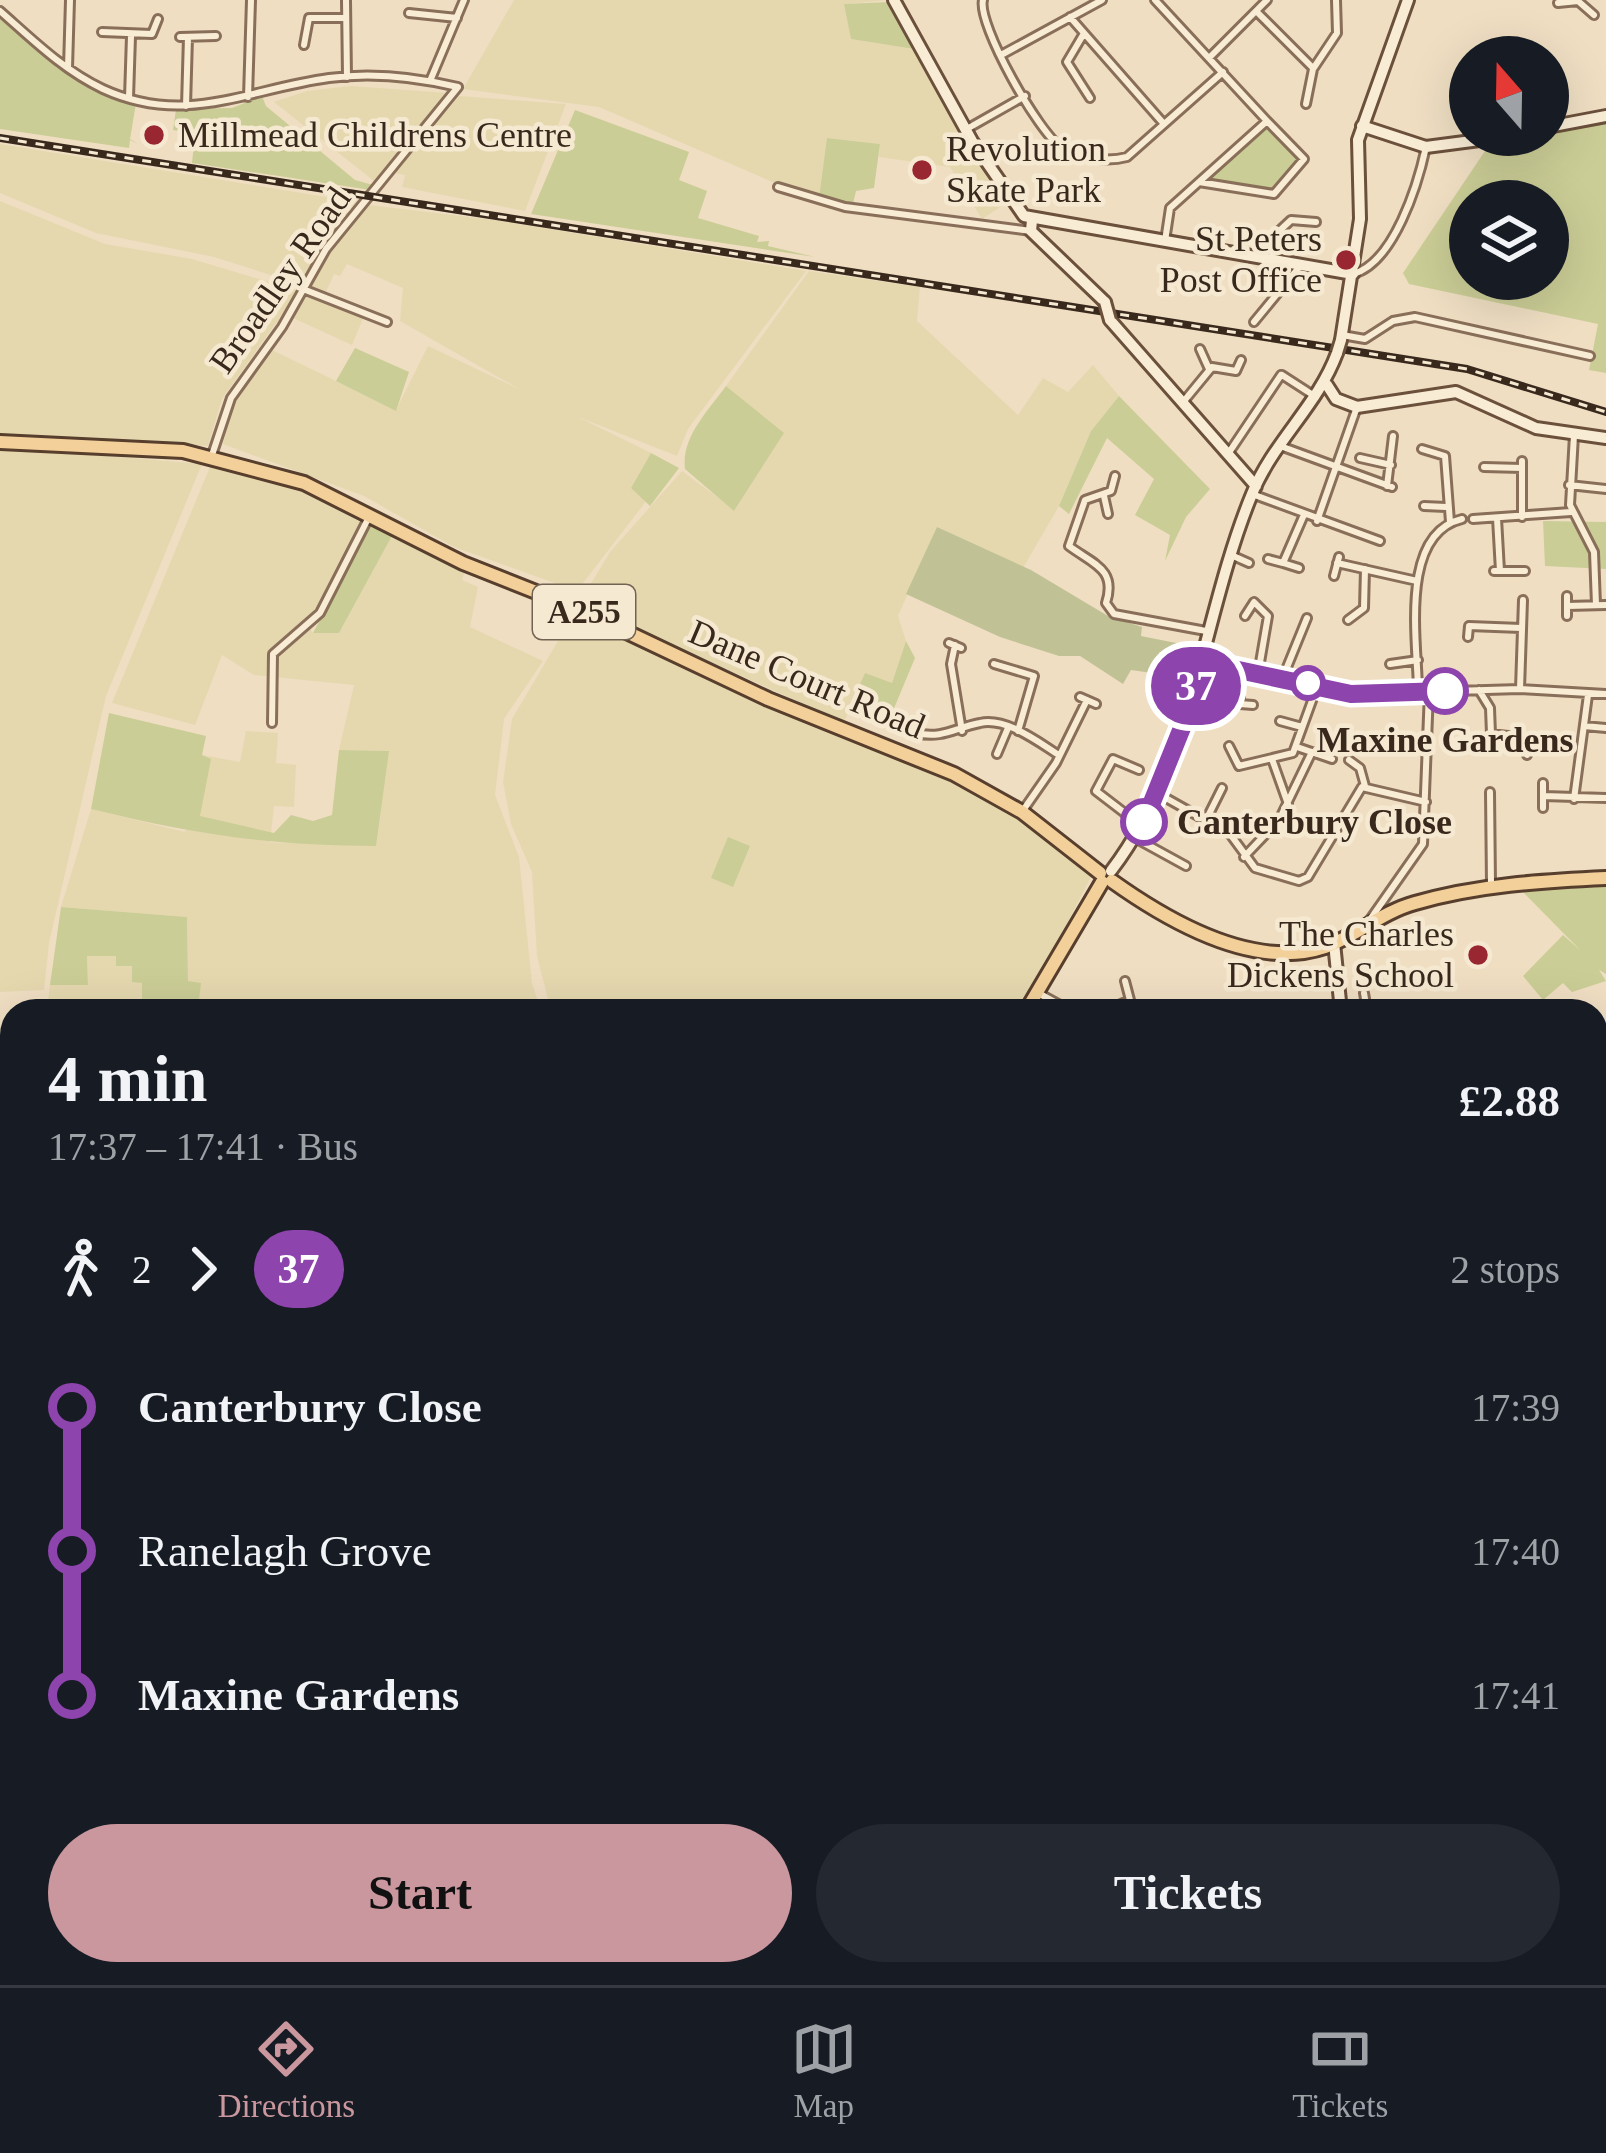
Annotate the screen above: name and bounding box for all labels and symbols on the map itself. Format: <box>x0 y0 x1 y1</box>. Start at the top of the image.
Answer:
north arrow <box>1449 36 1569 156</box>
place label: Millmead Childrens Centre <box>178 115 572 155</box>
marker: Millmead Childrens Centre <box>141 122 167 148</box>
place label: Revolution Skate Park <box>946 129 1106 210</box>
marker: Revolution Skate Park <box>909 157 935 183</box>
street label: Broadley Road <box>201 180 359 380</box>
place label: St Peters Post Office <box>1160 219 1322 300</box>
marker: St Peters Post Office <box>1333 247 1359 273</box>
road number: A255 <box>533 585 635 639</box>
street label: Dane Court Road <box>683 611 931 747</box>
line badge: 37 <box>1142 647 1250 725</box>
unlabelled marker <box>1292 667 1324 699</box>
marker: Maxine Gardens <box>1423 669 1467 713</box>
place label: Maxine Gardens <box>1317 720 1574 760</box>
marker: Canterbury Close <box>1122 800 1166 844</box>
place label: Canterbury Close <box>1177 802 1452 842</box>
place label: The Charles Dickens School <box>1227 914 1454 995</box>
marker: The Charles Dickens School <box>1465 942 1491 968</box>

